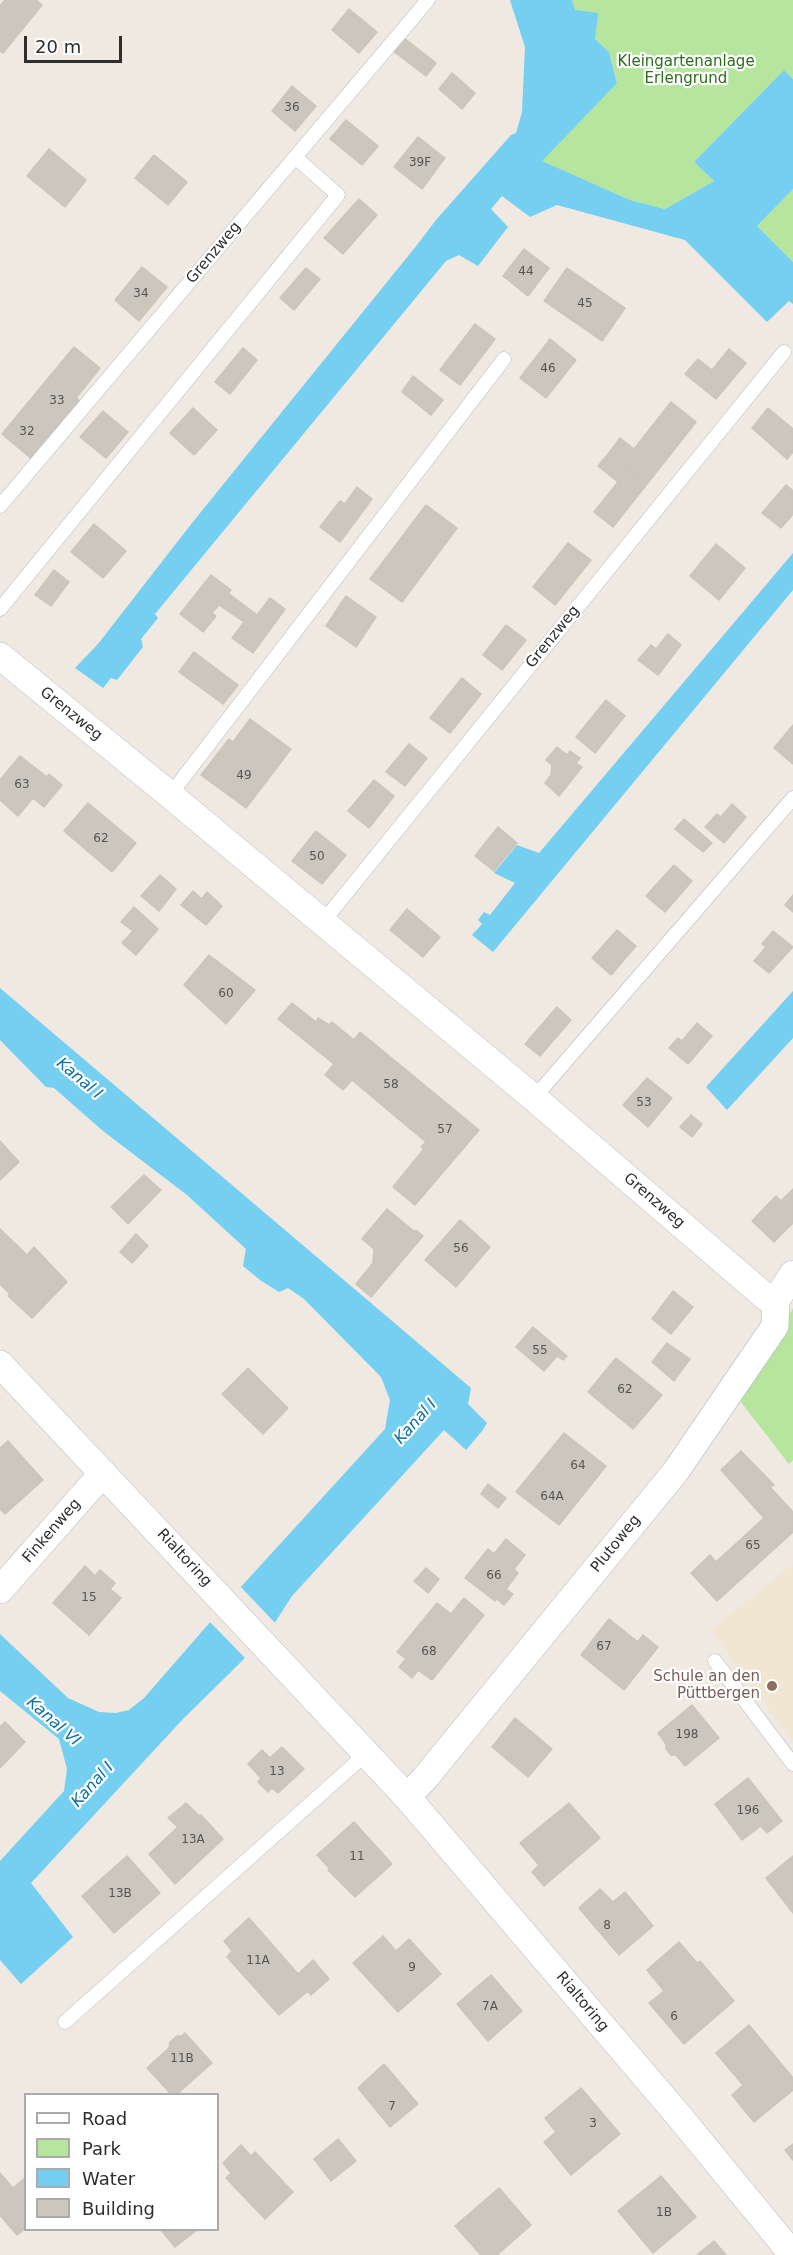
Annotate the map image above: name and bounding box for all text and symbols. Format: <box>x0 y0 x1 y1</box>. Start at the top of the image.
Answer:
scale bar <box>27 24 124 62</box>
text: 20 m <box>35 36 81 57</box>
park label: Kleingartenanlage Erlengrund <box>617 53 755 88</box>
house number: 36 <box>284 101 300 115</box>
house number: 39F <box>409 156 431 170</box>
street label: Grenzweg <box>183 218 245 288</box>
house number: 44 <box>518 265 534 279</box>
house number: 34 <box>133 287 149 301</box>
house number: 45 <box>577 297 593 311</box>
house number: 46 <box>540 362 556 376</box>
house number: 33 <box>49 394 65 408</box>
house number: 32 <box>19 425 35 439</box>
street label: Grenzweg <box>522 602 584 672</box>
street label: Grenzweg <box>36 683 106 745</box>
house number: 49 <box>236 769 252 783</box>
house number: 63 <box>14 778 30 792</box>
house number: 62 <box>93 832 109 846</box>
house number: 50 <box>309 850 325 864</box>
house number: 60 <box>218 987 234 1001</box>
water label: Kanal I <box>52 1054 106 1104</box>
house number: 58 <box>383 1078 399 1092</box>
house number: 53 <box>636 1096 652 1110</box>
house number: 57 <box>437 1123 453 1137</box>
street label: Grenzweg <box>620 1170 688 1232</box>
house number: 56 <box>453 1242 469 1256</box>
house number: 55 <box>532 1344 548 1358</box>
house number: 62 <box>617 1383 633 1397</box>
water label: Kanal I <box>391 1396 441 1448</box>
house number: 64 <box>570 1459 586 1473</box>
house number: 64A <box>540 1490 564 1504</box>
street label: Finkenweg <box>19 1495 85 1567</box>
street label: Plutoweg <box>587 1512 645 1576</box>
street label: Rialtoring <box>153 1525 215 1591</box>
house number: 65 <box>745 1539 761 1553</box>
house number: 66 <box>486 1569 502 1583</box>
house number: 15 <box>81 1591 97 1605</box>
house number: 67 <box>596 1640 612 1654</box>
house number: 68 <box>421 1645 437 1659</box>
place label: Schule an den Püttbergen <box>653 1668 760 1703</box>
marker: Schule an den Püttbergen <box>765 1679 779 1693</box>
water label: Kanal VI <box>22 1693 84 1751</box>
house number: 198 <box>676 1728 698 1742</box>
water label: Kanal I <box>68 1759 118 1811</box>
house number: 13 <box>269 1765 285 1779</box>
house number: 196 <box>737 1804 759 1818</box>
house number: 13A <box>181 1833 205 1847</box>
house number: 11 <box>349 1850 365 1864</box>
house number: 13B <box>108 1887 132 1901</box>
house number: 8 <box>603 1919 611 1933</box>
house number: 11A <box>246 1954 270 1968</box>
house number: 9 <box>408 1961 416 1975</box>
street label: Rialtoring <box>552 1968 612 2036</box>
house number: 7A <box>482 2000 498 2014</box>
house number: 6 <box>670 2010 678 2024</box>
house number: 11B <box>170 2052 194 2066</box>
legend <box>24 2093 219 2231</box>
house number: 7 <box>388 2100 396 2114</box>
text: Road <box>82 2108 127 2129</box>
house number: 3 <box>589 2117 597 2131</box>
text: Park <box>82 2138 121 2159</box>
text: Water <box>82 2168 135 2189</box>
text: Building <box>82 2198 155 2219</box>
house number: 1B <box>656 2206 672 2220</box>

